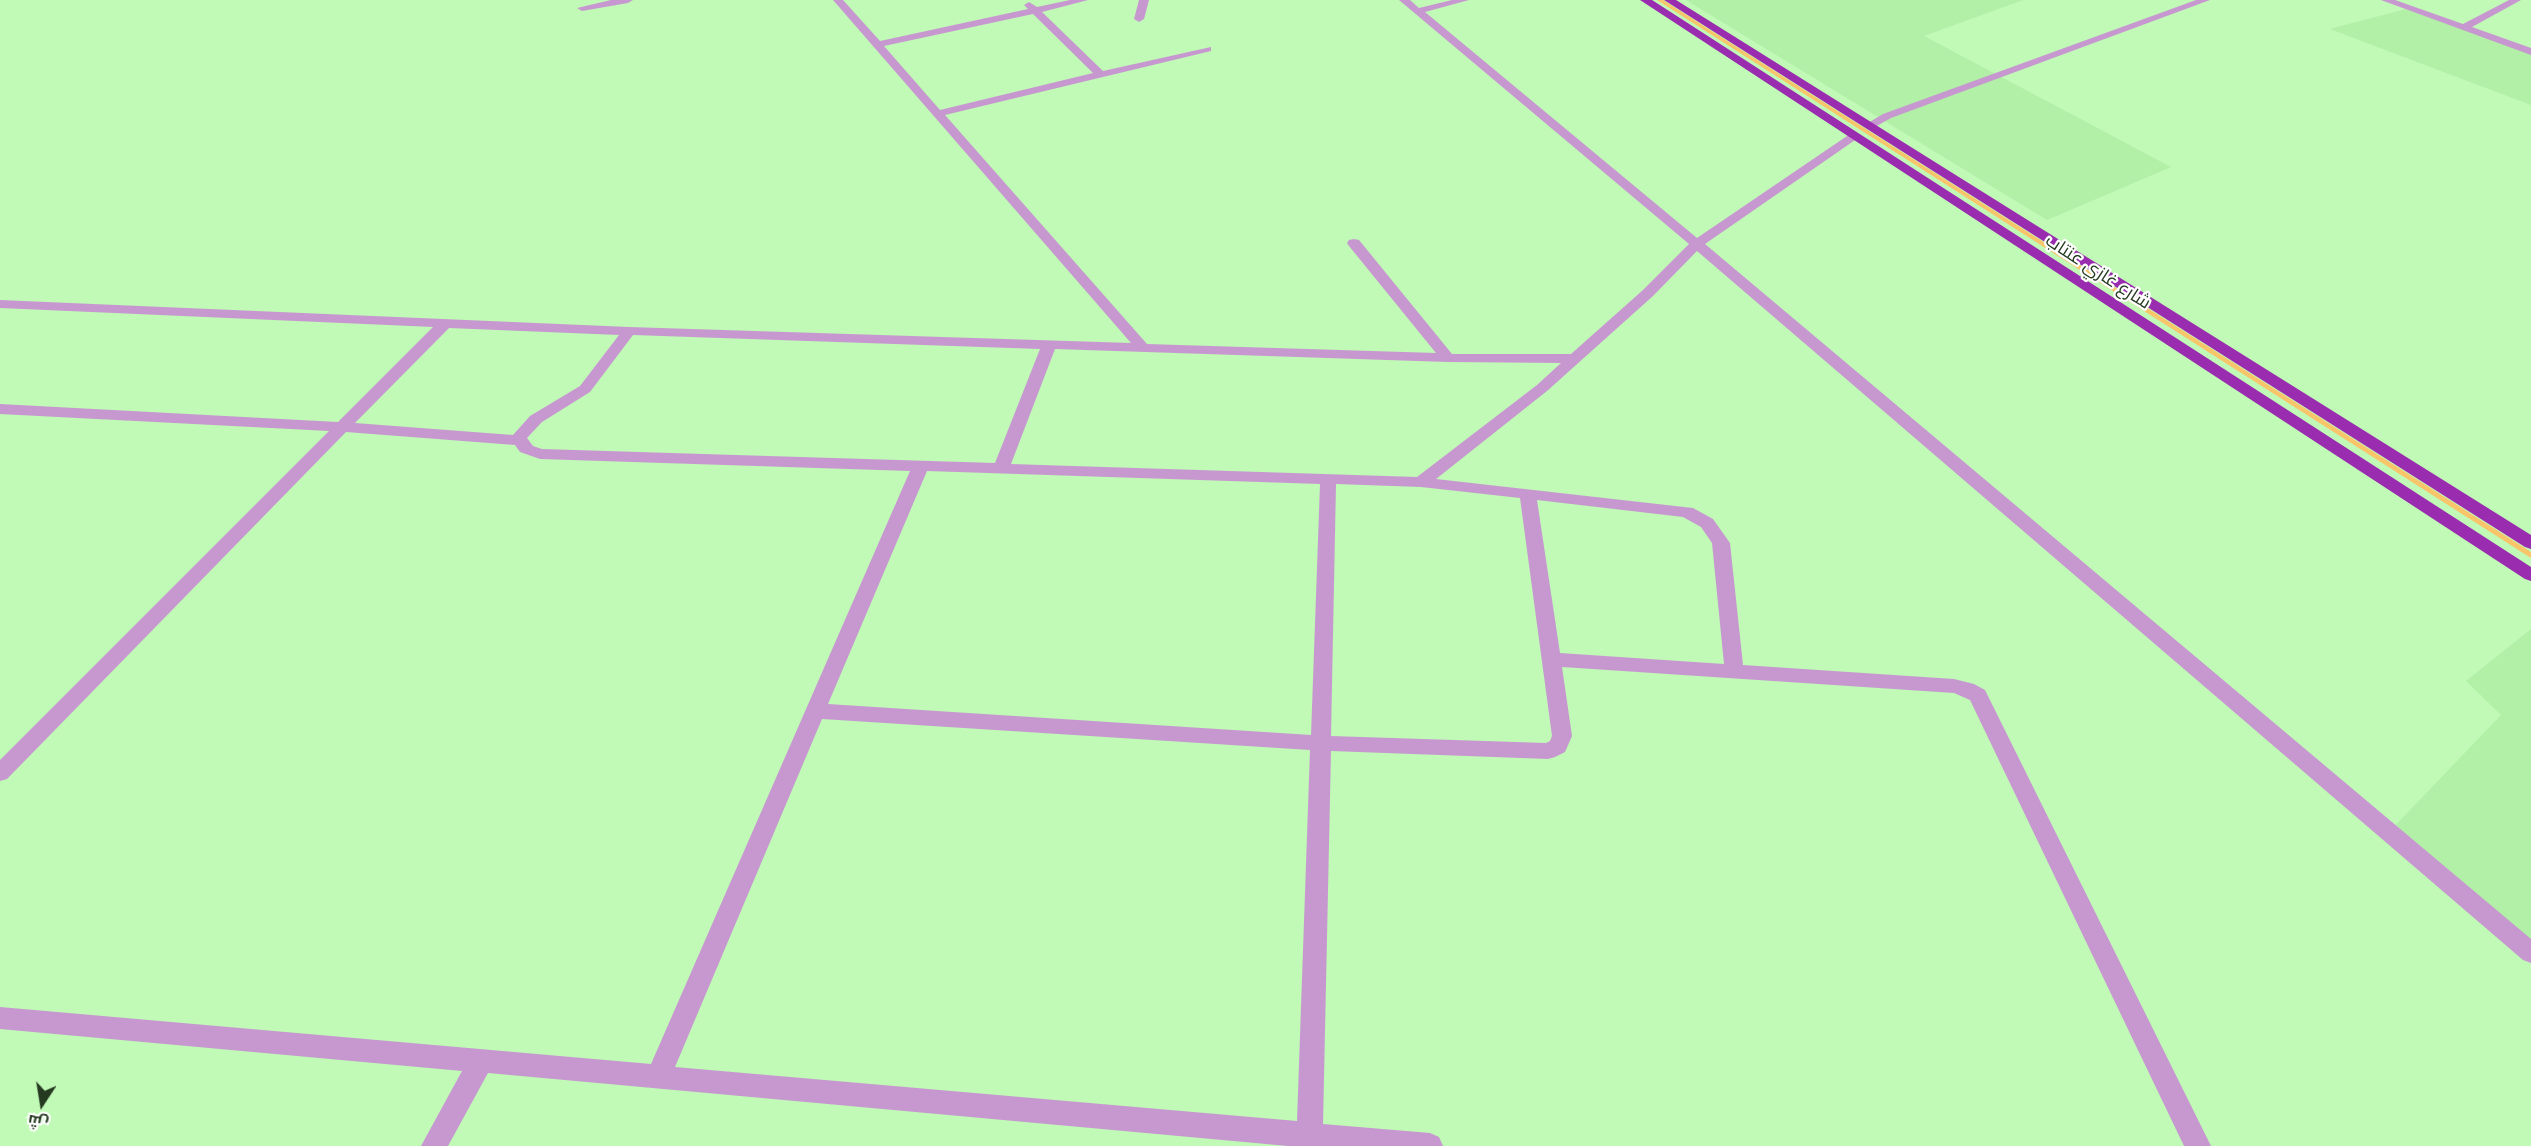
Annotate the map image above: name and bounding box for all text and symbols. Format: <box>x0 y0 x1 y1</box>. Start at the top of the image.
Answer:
street label: شارع غازي عنتاب <box>2041 230 2155 314</box>
north arrow <box>12 1074 72 1134</box>
text: ش <box>26 1111 50 1134</box>

